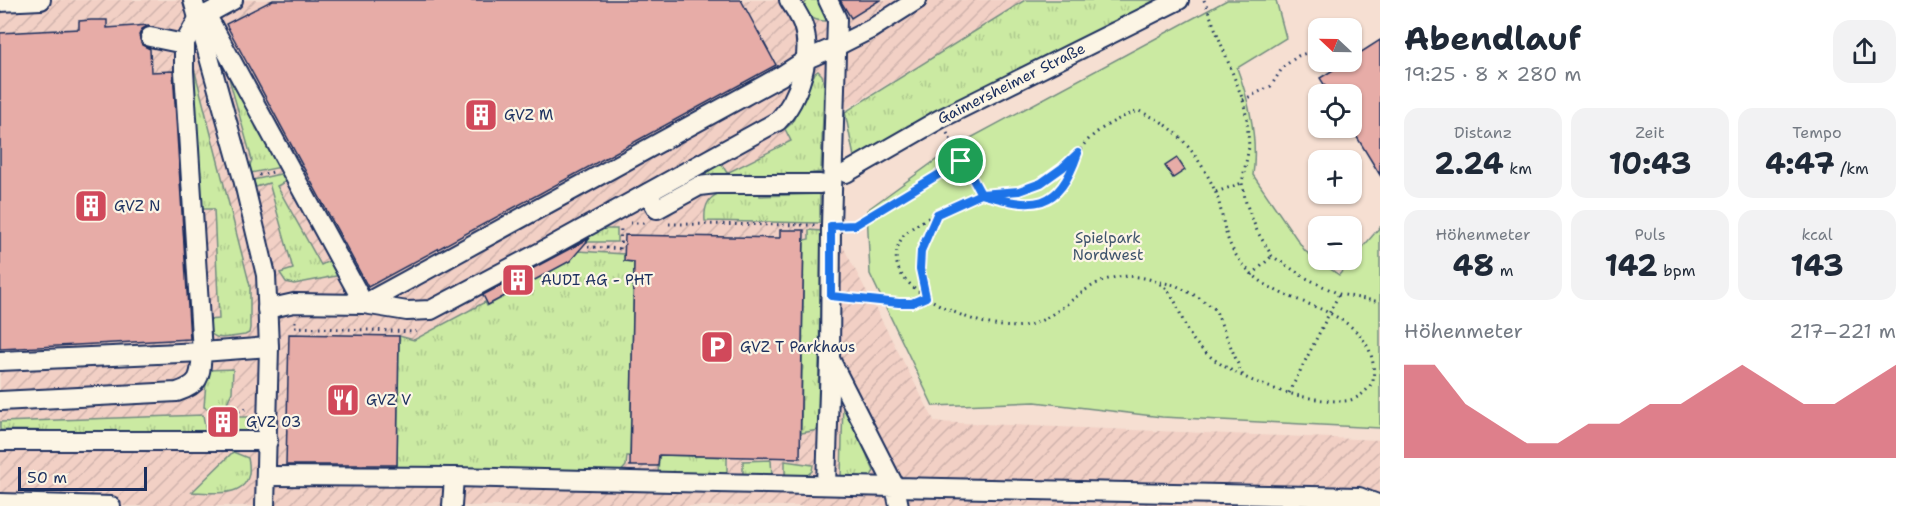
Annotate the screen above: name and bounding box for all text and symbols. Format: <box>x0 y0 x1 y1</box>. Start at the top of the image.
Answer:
text: Abendlauf <box>1404 16 1581 61</box>
north arrow <box>1308 18 1362 72</box>
map controls <box>1308 18 1362 270</box>
button: share <box>1833 20 1896 83</box>
street label: Gaimersheimer Straße <box>934 38 1088 129</box>
text: 19:25 · 8 × 280 m <box>1404 61 1581 87</box>
button: locate <box>1308 84 1362 138</box>
building icon: GVZ M <box>463 97 499 133</box>
place label: GVZ M <box>504 105 553 125</box>
text: Distanz <box>1454 122 1512 143</box>
text: Zeit <box>1635 122 1665 143</box>
text: Tempo <box>1792 122 1842 143</box>
pin <box>935 135 986 186</box>
text: 2.24 <box>1434 143 1504 184</box>
text: 10:43 <box>1609 143 1691 184</box>
text: 4:47 <box>1765 143 1835 184</box>
icon: arrive <box>944 144 977 177</box>
button: + <box>1308 150 1362 204</box>
text: km <box>1504 158 1532 179</box>
text: /km <box>1835 158 1869 179</box>
building icon: GVZ N <box>73 188 109 224</box>
place label: GVZ N <box>114 196 160 216</box>
button: − <box>1308 216 1362 270</box>
text: Höhenmeter <box>1435 224 1531 245</box>
text: Puls <box>1634 224 1666 245</box>
text: kcal <box>1801 224 1833 245</box>
park label: Spielpark Nordwest <box>1073 228 1143 265</box>
text: 48 <box>1452 245 1494 286</box>
text: 142 <box>1604 245 1658 286</box>
text: 143 <box>1790 245 1844 286</box>
text: m <box>1494 260 1514 281</box>
text: bpm <box>1658 260 1696 281</box>
building icon: AUDI AG - PHT <box>500 262 536 298</box>
place label: AUDI AG - PHT <box>541 270 653 290</box>
text: Höhenmeter <box>1404 318 1523 344</box>
text: 217–221 m <box>1789 318 1896 344</box>
parking icon: GVZ T Parkhaus <box>699 329 735 365</box>
place label: GVZ T Parkhaus <box>740 337 856 357</box>
restaurant icon: GVZ V <box>325 382 361 418</box>
place label: GVZ V <box>366 390 411 410</box>
building icon: GVZ 03 <box>205 404 241 440</box>
place label: GVZ 03 <box>246 412 301 432</box>
scale bar <box>18 464 147 492</box>
text: 50 m <box>27 467 67 488</box>

